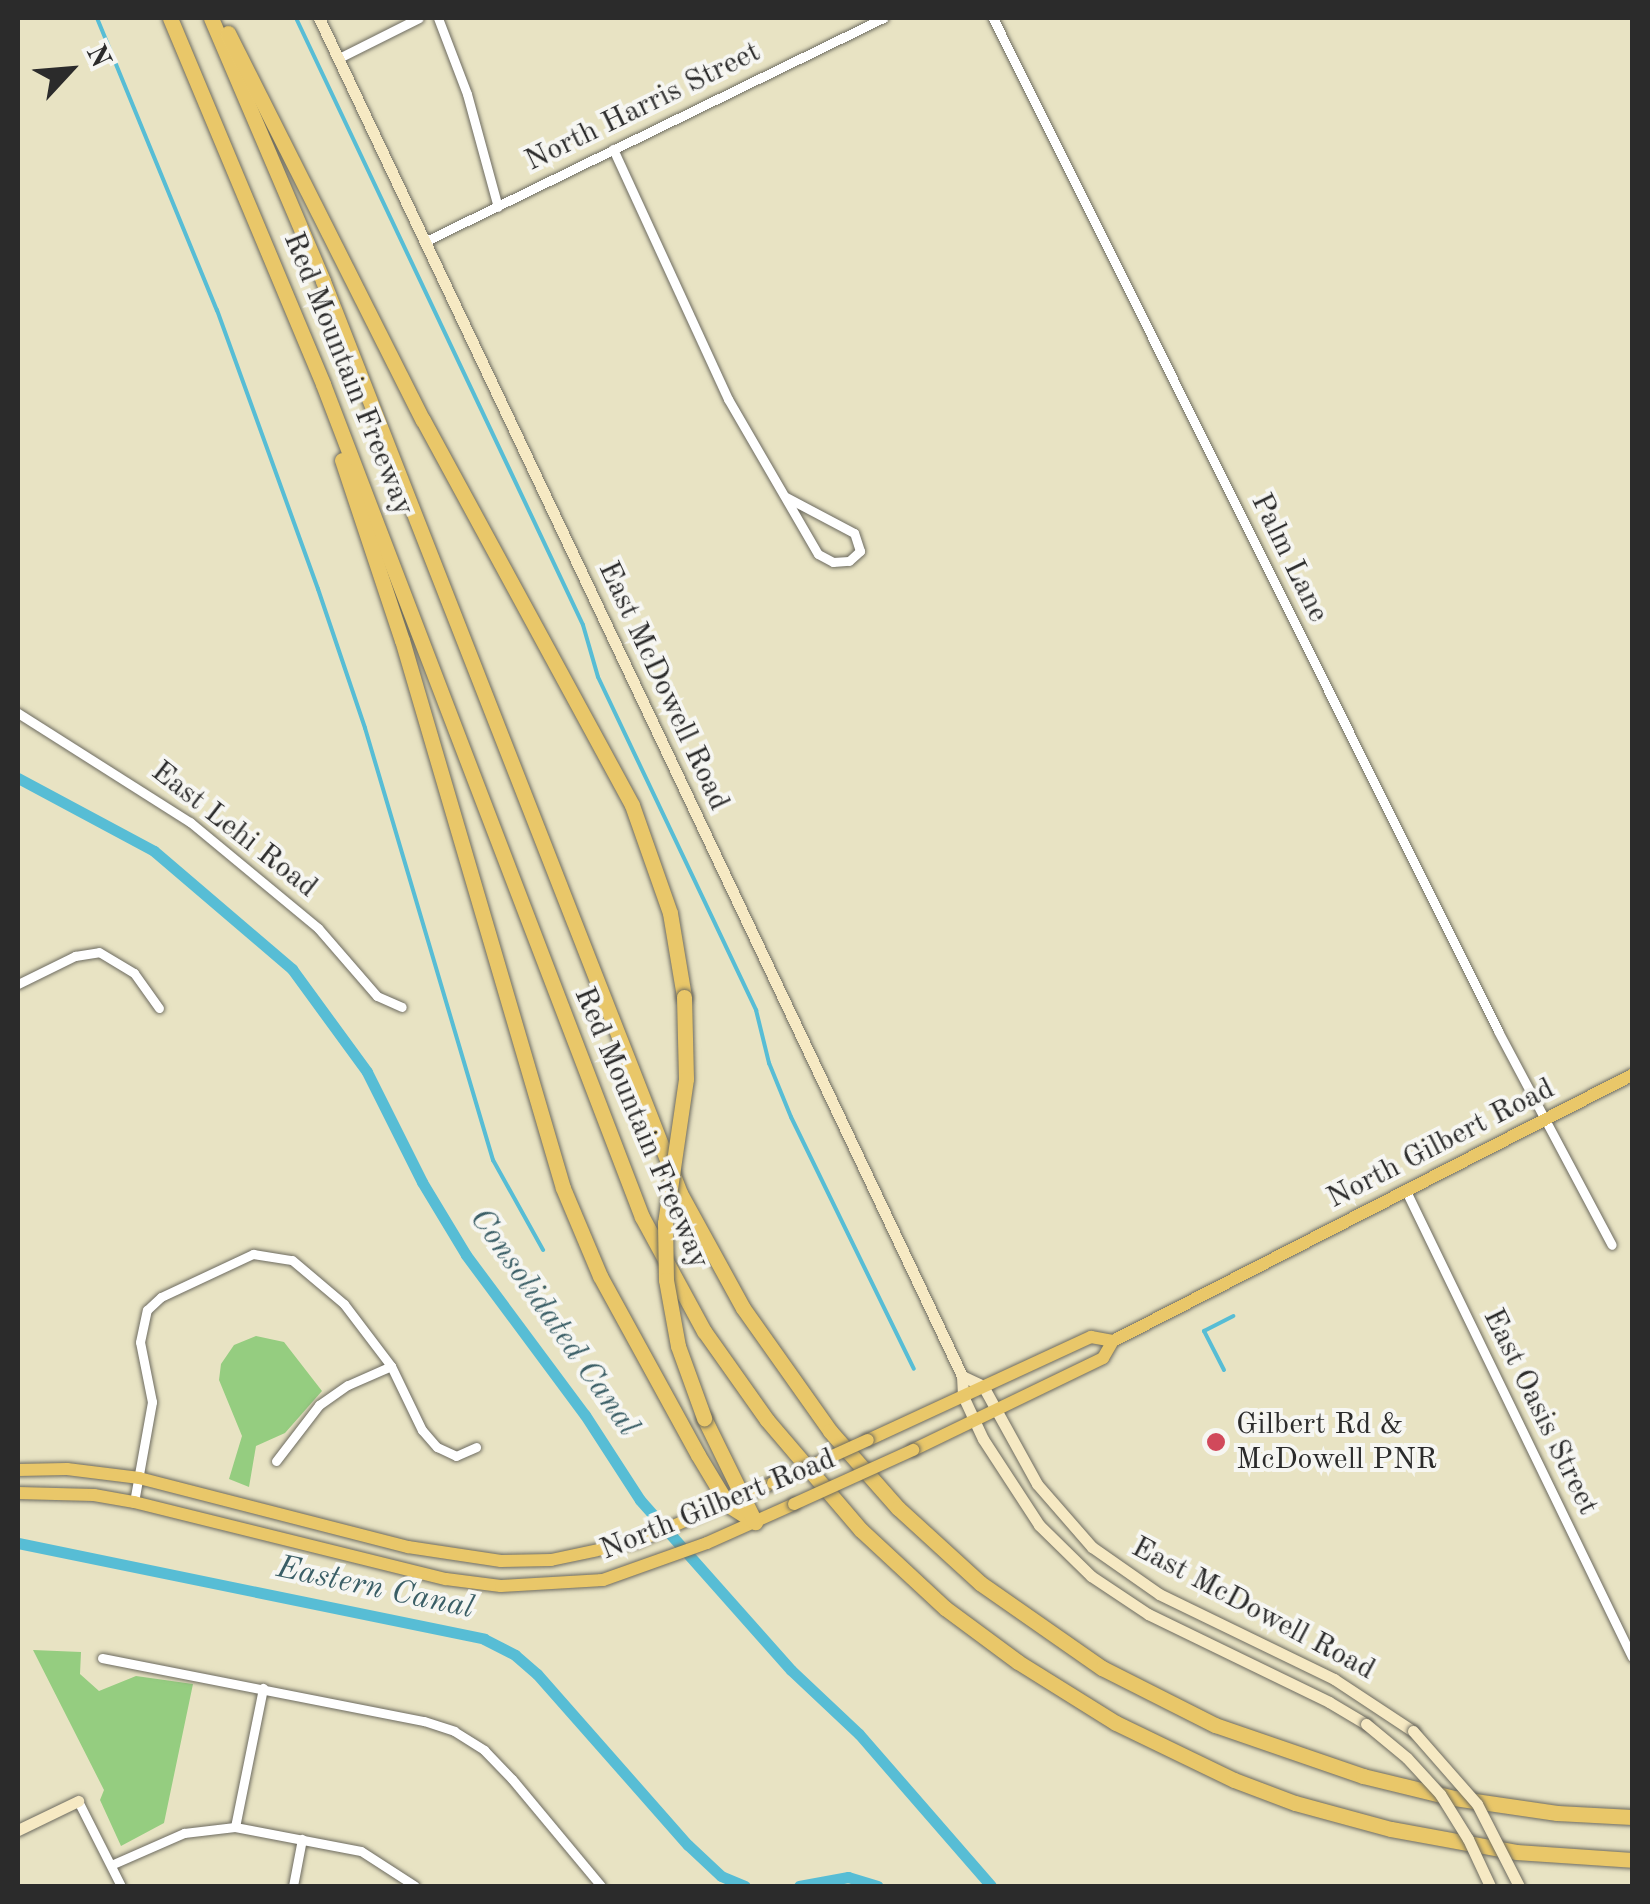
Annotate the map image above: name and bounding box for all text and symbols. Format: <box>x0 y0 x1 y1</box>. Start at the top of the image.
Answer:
north arrow <box>20 20 120 120</box>
street label: North Harris Street <box>519 34 767 180</box>
text: N <box>80 41 114 73</box>
street label: Red Mountain Freeway <box>275 227 421 521</box>
street label: Palm Lane <box>1242 488 1336 628</box>
street label: East McDowell Road <box>590 556 736 816</box>
street label: East Lehi Road <box>144 754 324 906</box>
street label: Red Mountain Freeway <box>565 982 717 1274</box>
street label: North Gilbert Road <box>1321 1071 1561 1217</box>
water label: Consolidated Canal <box>460 1202 646 1444</box>
street label: East Oasis Street <box>1474 1303 1606 1521</box>
place label: Gilbert Rd & McDowell PNR <box>1236 1407 1437 1478</box>
marker: Gilbert Rd & McDowell PNR <box>1205 1431 1227 1453</box>
street label: North Gilbert Road <box>595 1441 841 1569</box>
street label: East McDowell Road <box>1125 1530 1381 1688</box>
water label: Eastern Canal <box>273 1549 477 1629</box>

